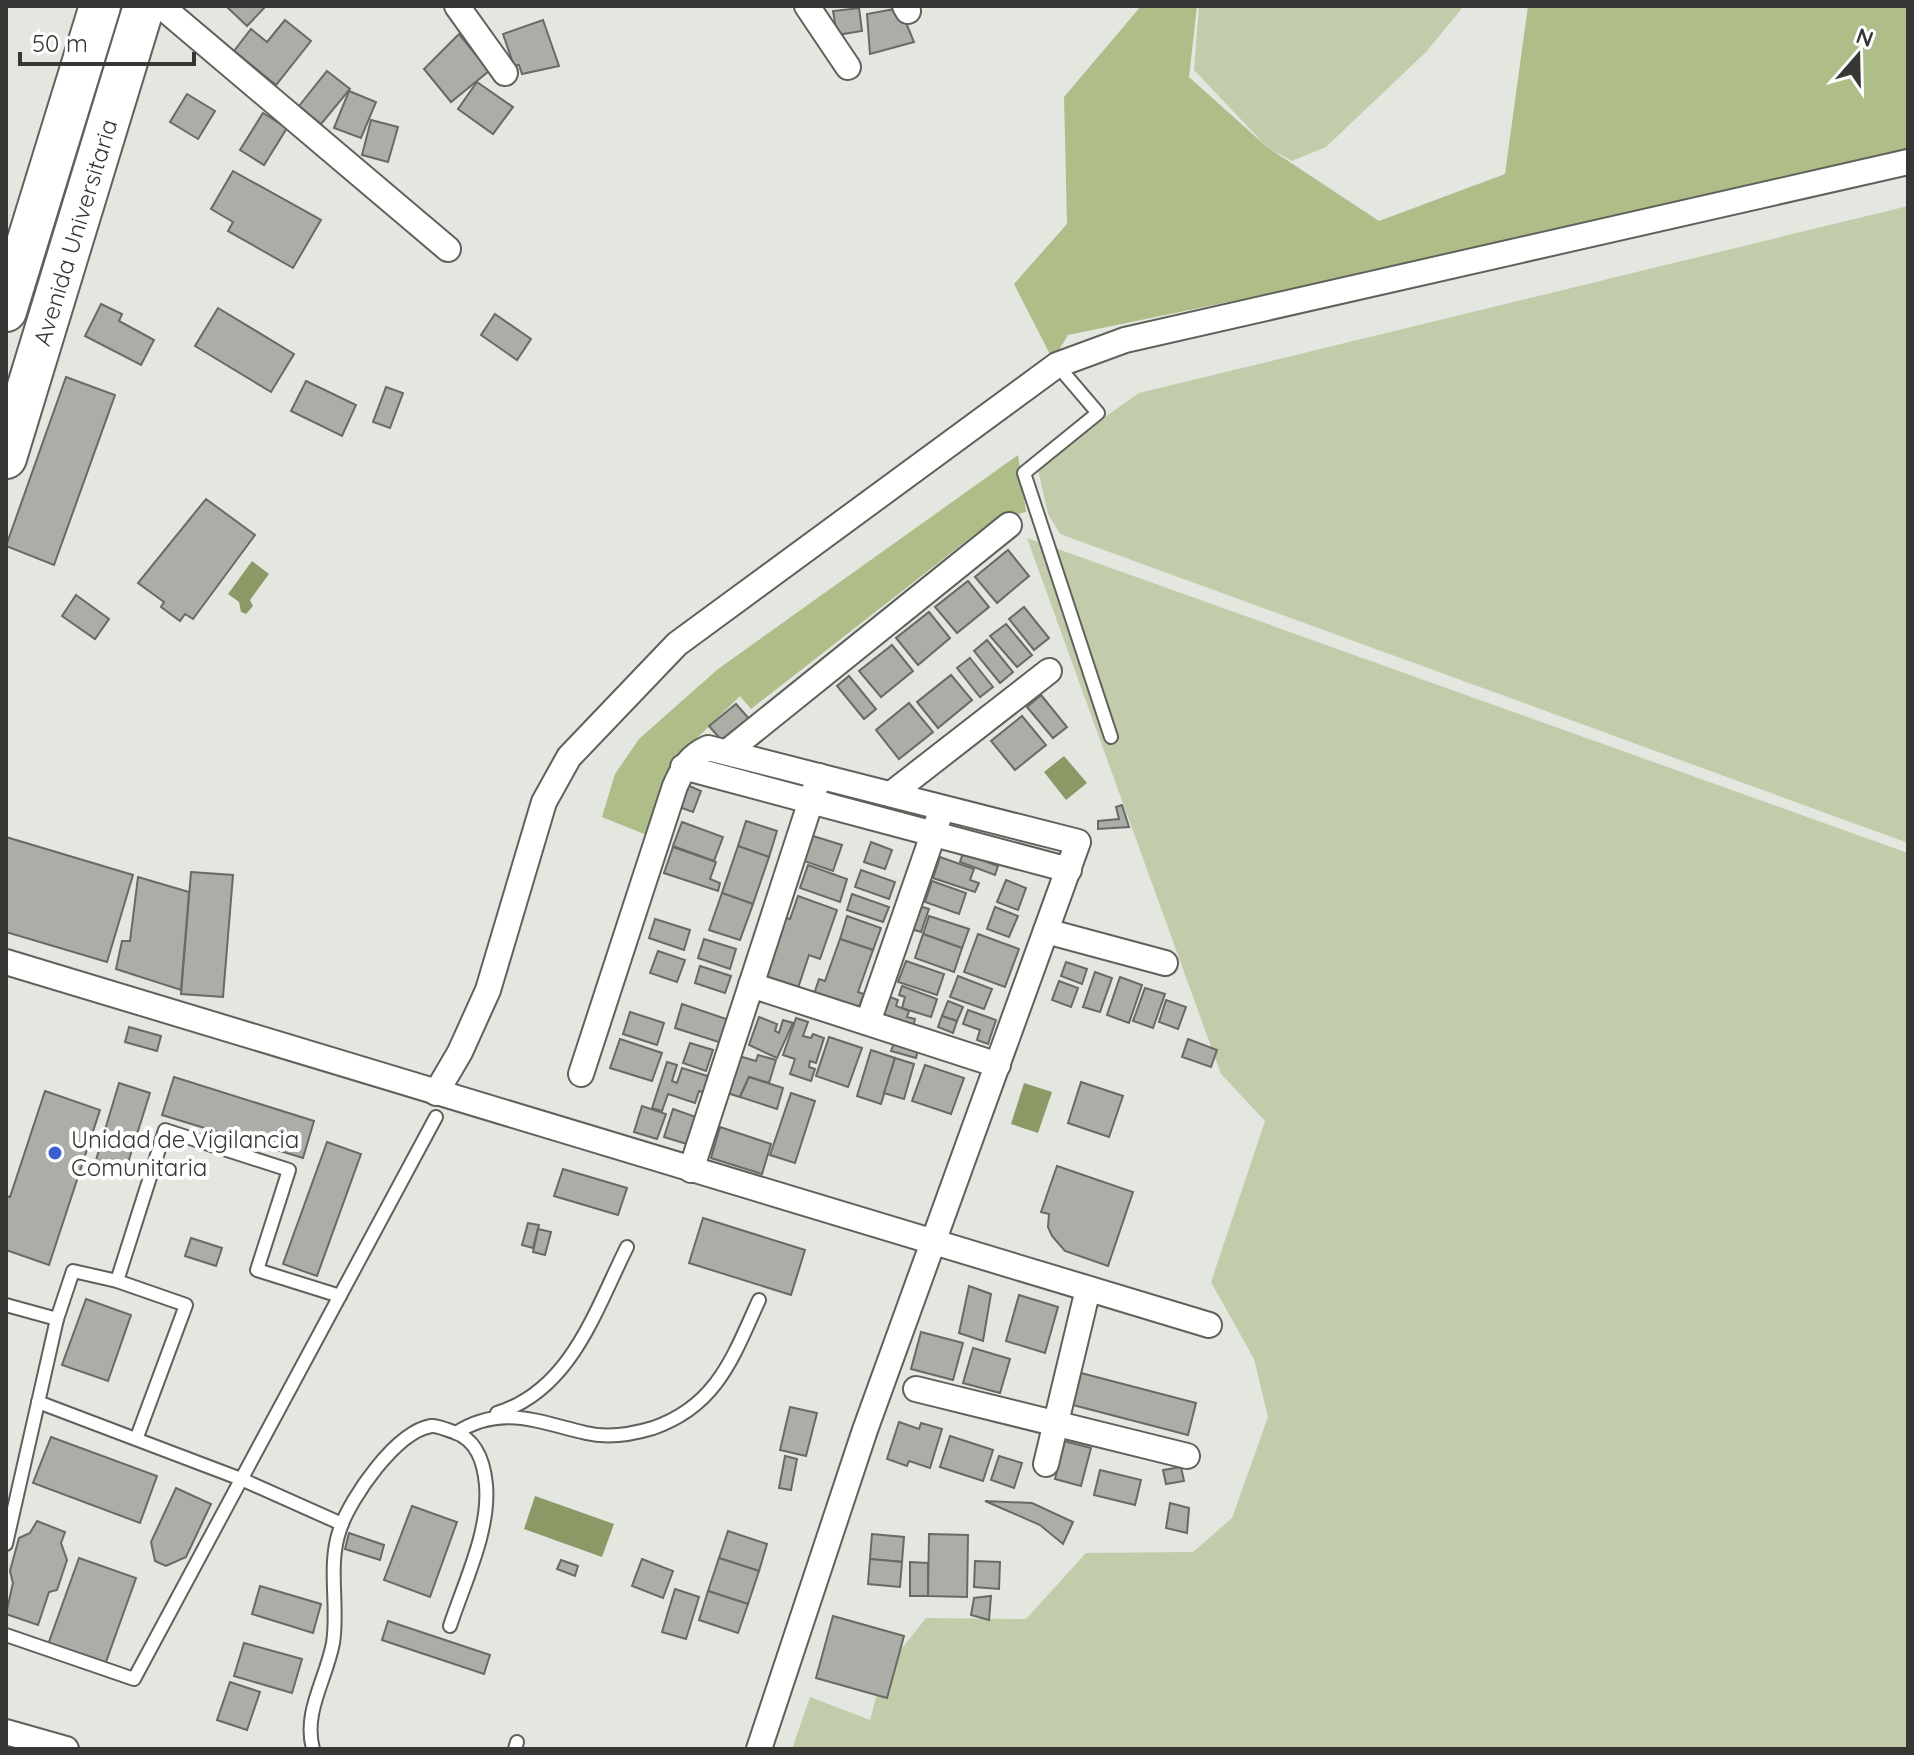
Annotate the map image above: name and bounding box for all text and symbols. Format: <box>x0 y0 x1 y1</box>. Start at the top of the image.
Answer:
scale bar <box>20 16 194 66</box>
north arrow <box>1818 16 1898 96</box>
text: N <box>1852 21 1877 53</box>
text: 50 m <box>32 28 88 58</box>
street label: Avenida Universitaria <box>26 115 124 349</box>
place label: Unidad de Vigilancia Comunitaria <box>71 1124 299 1182</box>
marker: Unidad de Vigilancia Comunitaria <box>46 1144 64 1162</box>

